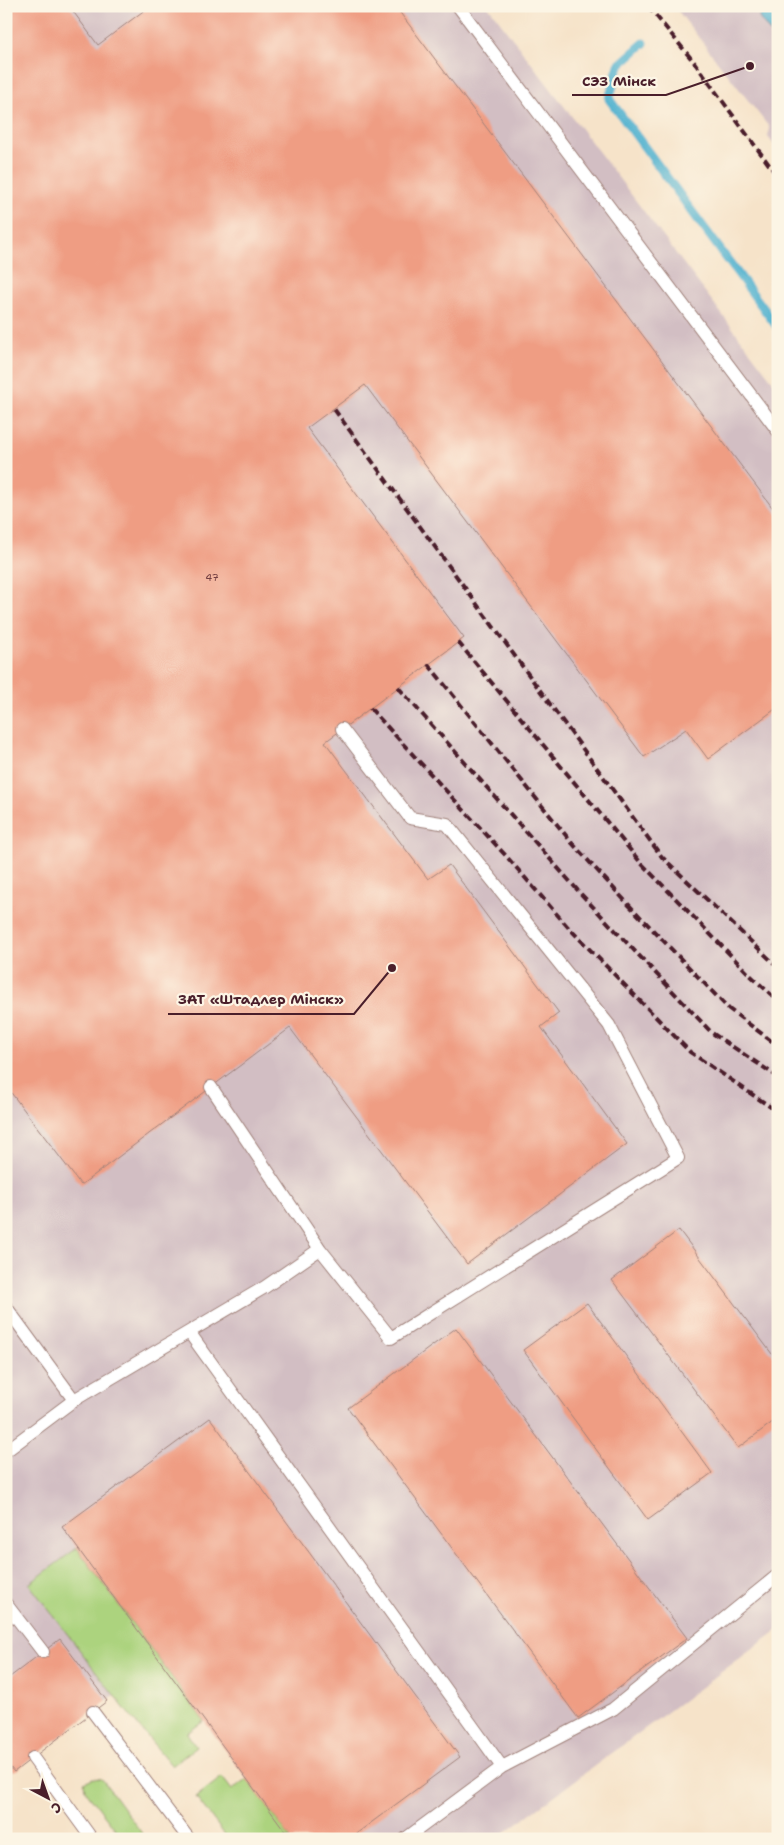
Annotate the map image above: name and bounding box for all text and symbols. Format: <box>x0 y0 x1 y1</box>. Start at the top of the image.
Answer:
callout: СЭЗ Мінск <box>572 66 666 95</box>
text: СЭЗ Мінск <box>582 72 656 90</box>
house number: 47 <box>205 571 219 584</box>
callout: ЗАТ «Штадлер Мінск» <box>168 985 354 1014</box>
text: ЗАТ «Штадлер Мінск» <box>178 990 344 1008</box>
north arrow <box>22 1772 72 1822</box>
text: С <box>47 1798 66 1817</box>

